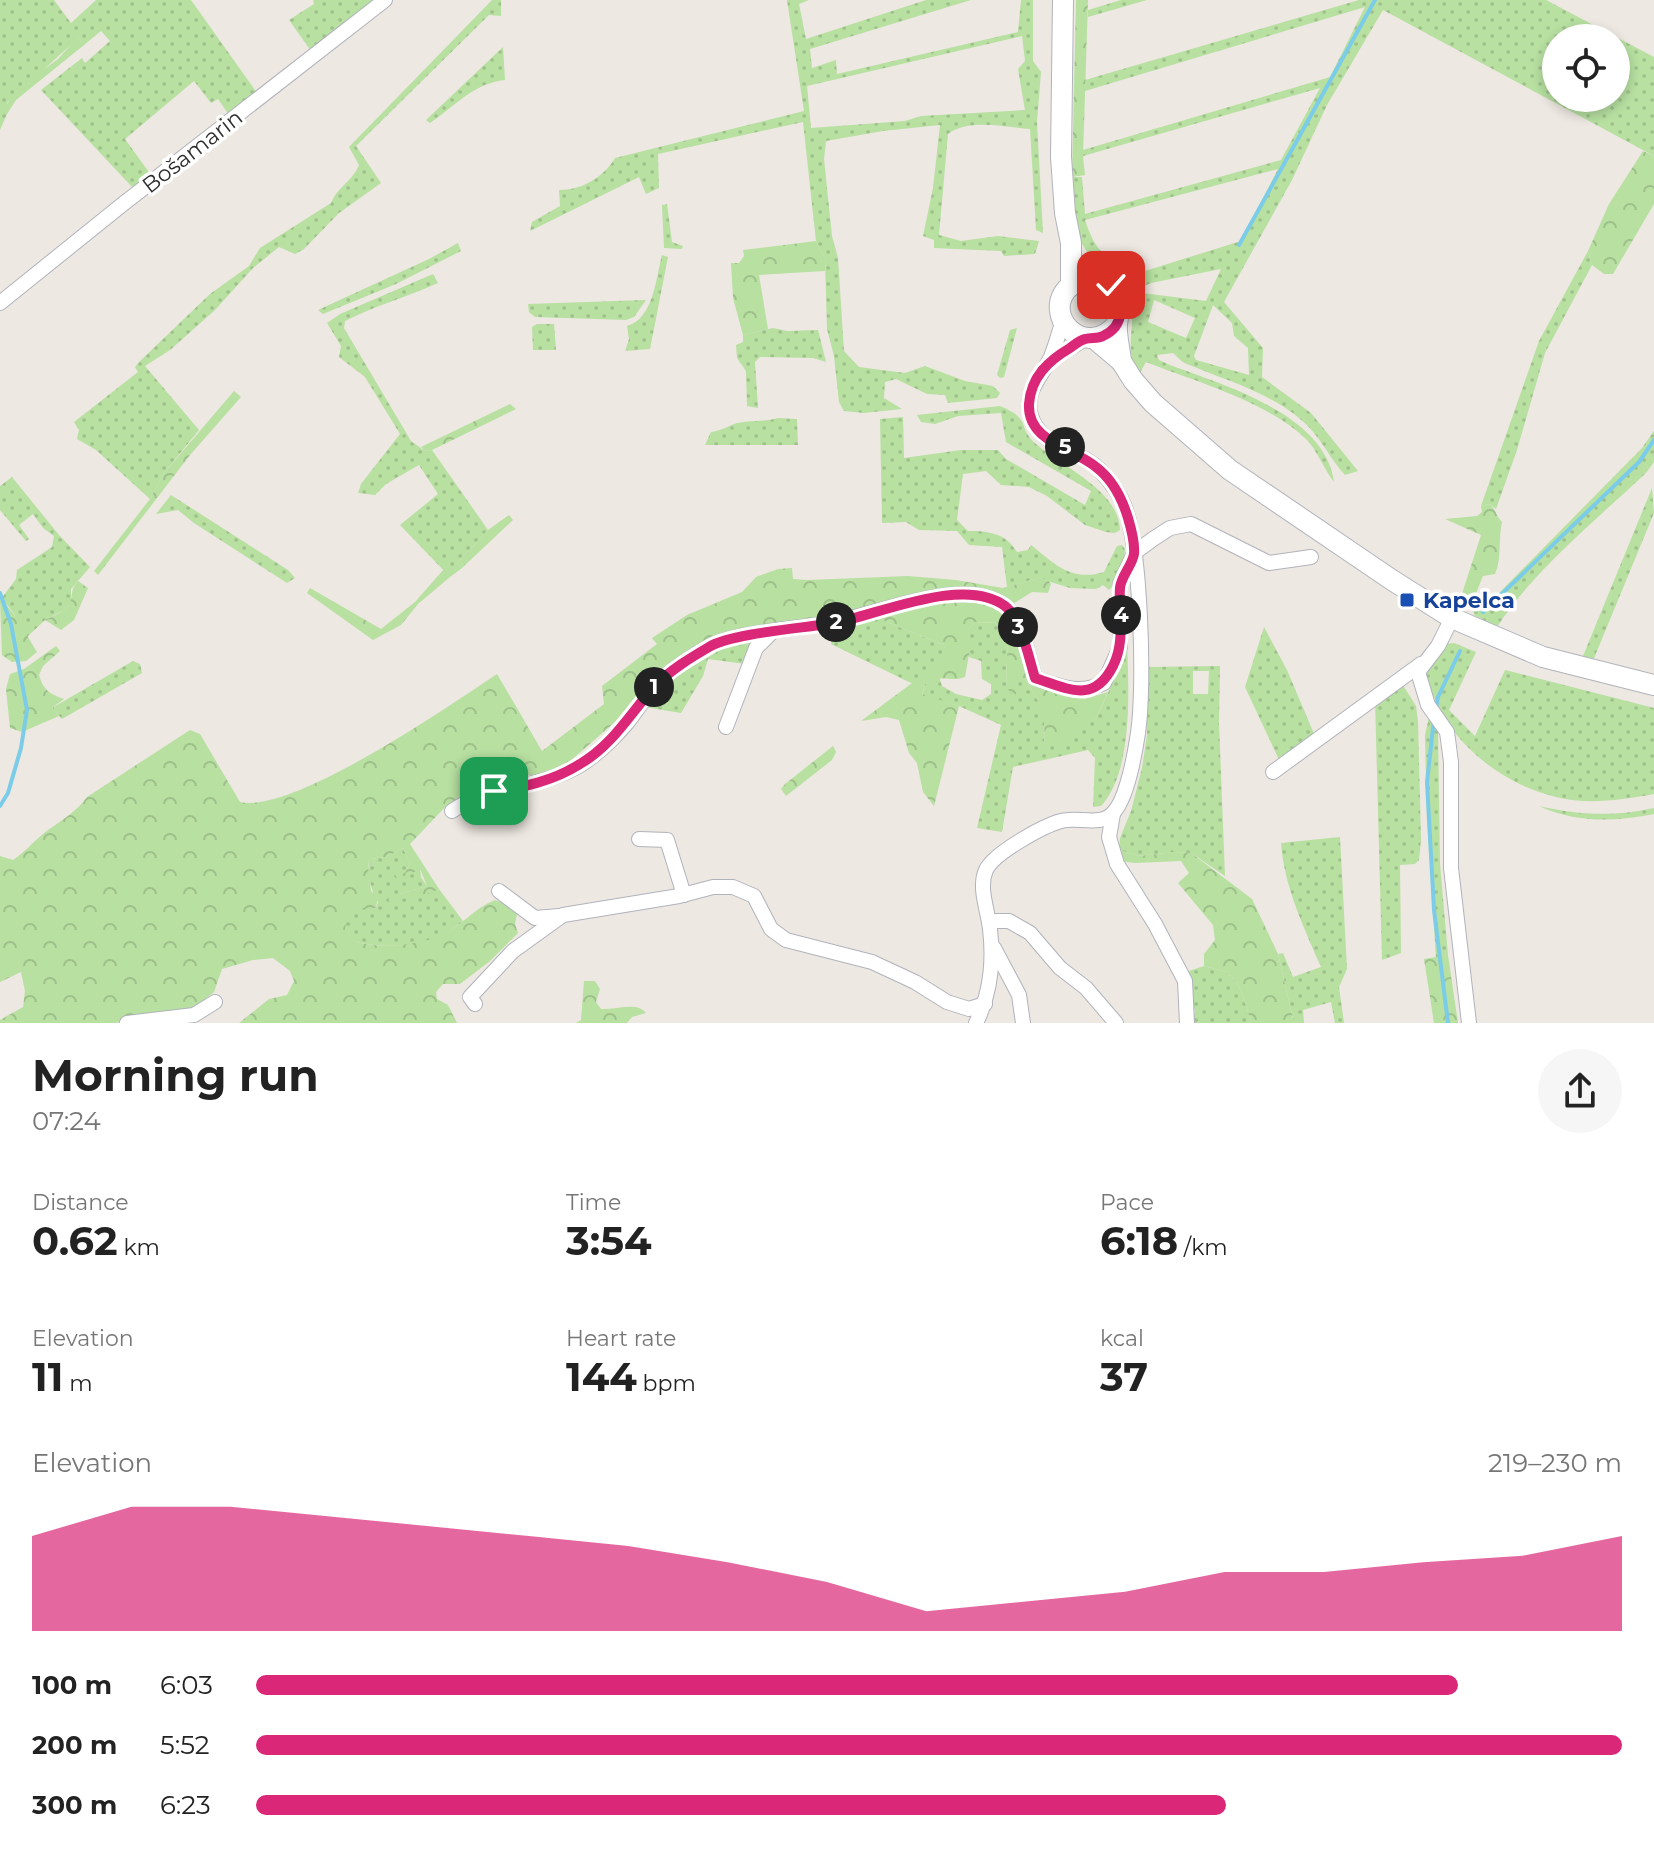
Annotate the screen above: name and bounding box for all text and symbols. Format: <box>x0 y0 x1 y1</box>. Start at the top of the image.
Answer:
map controls <box>1542 24 1630 112</box>
button: locate <box>1542 24 1630 112</box>
street label: Bošamarin <box>137 104 248 199</box>
pin <box>1077 251 1145 319</box>
icon: check <box>1089 263 1133 307</box>
pin: 5 <box>1045 427 1085 467</box>
text: 5 <box>1058 433 1072 460</box>
place label: Kapelca <box>1423 587 1515 614</box>
marker: Kapelca <box>1398 591 1416 609</box>
pin: 4 <box>1101 595 1141 635</box>
text: 4 <box>1113 601 1129 628</box>
pin: 2 <box>816 602 856 642</box>
pin: 3 <box>998 607 1038 647</box>
text: 2 <box>830 608 842 635</box>
text: 3 <box>1011 613 1025 640</box>
pin: 1 <box>634 667 674 707</box>
text: 1 <box>650 673 658 700</box>
pin <box>460 757 528 825</box>
icon: arrive <box>472 769 516 813</box>
text: Morning run <box>32 1048 319 1102</box>
button: share <box>1538 1049 1622 1133</box>
text: 07:24 <box>32 1105 101 1137</box>
text: Distance <box>32 1189 129 1216</box>
text: Time <box>566 1189 621 1216</box>
text: Pace <box>1100 1189 1154 1216</box>
text: 0.62 <box>32 1216 118 1265</box>
text: 3:54 <box>566 1216 652 1265</box>
text: 6:18 <box>1100 1216 1178 1265</box>
text: km <box>118 1234 160 1261</box>
text: /km <box>1178 1234 1228 1261</box>
text: Elevation <box>32 1325 134 1352</box>
text: Heart rate <box>566 1325 676 1352</box>
text: kcal <box>1100 1325 1144 1352</box>
text: 11 <box>32 1352 63 1401</box>
text: 144 <box>566 1352 637 1401</box>
text: 37 <box>1100 1352 1148 1401</box>
text: m <box>63 1370 92 1397</box>
text: bpm <box>637 1370 696 1397</box>
text: Elevation <box>32 1447 152 1479</box>
text: 219–230 m <box>1488 1447 1622 1479</box>
text: 100 m <box>32 1669 112 1701</box>
text: 6:03 <box>160 1669 213 1701</box>
text: 200 m <box>32 1729 117 1761</box>
text: 5:52 <box>160 1729 210 1761</box>
text: 300 m <box>32 1789 117 1821</box>
text: 6:23 <box>160 1789 211 1821</box>

